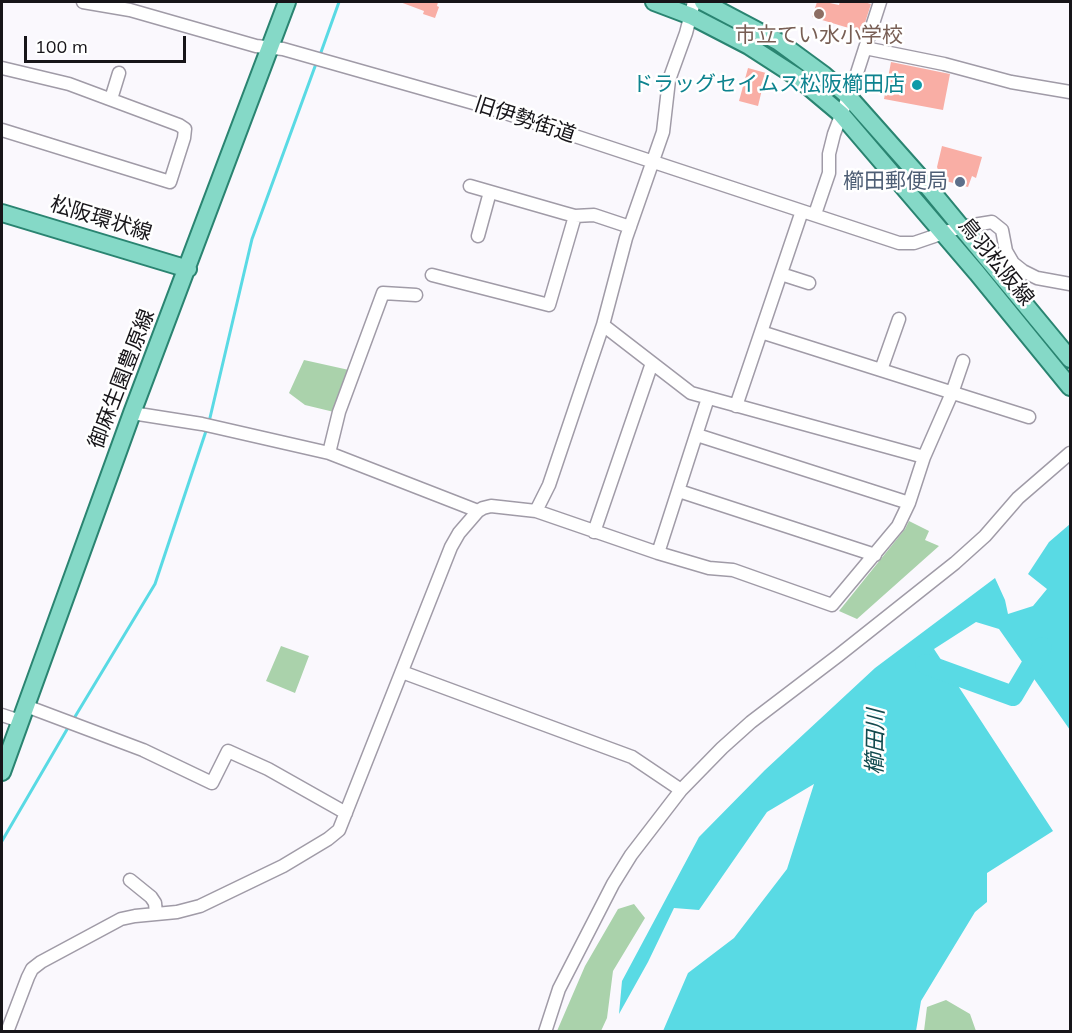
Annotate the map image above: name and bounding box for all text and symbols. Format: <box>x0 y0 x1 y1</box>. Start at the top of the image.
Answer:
marker: 市立てい水小学校 <box>812 7 826 21</box>
place label: 市立てい水小学校 <box>735 23 903 49</box>
scale bar <box>27 24 189 62</box>
text: 100 m <box>35 35 88 58</box>
place label: ドラッグセイムス松阪櫛田店 <box>632 72 905 98</box>
marker: ドラッグセイムス松阪櫛田店 <box>910 78 924 92</box>
street label: 旧伊勢街道 <box>471 92 579 148</box>
place label: 櫛田郵便局 <box>843 169 948 195</box>
marker: 櫛田郵便局 <box>953 175 967 189</box>
street label: 松阪環状線 <box>47 192 155 246</box>
street label: 鳥羽松阪線 <box>953 213 1039 311</box>
street label: 御麻生園豊原線 <box>84 306 160 452</box>
water label: 櫛田川 <box>862 709 890 775</box>

